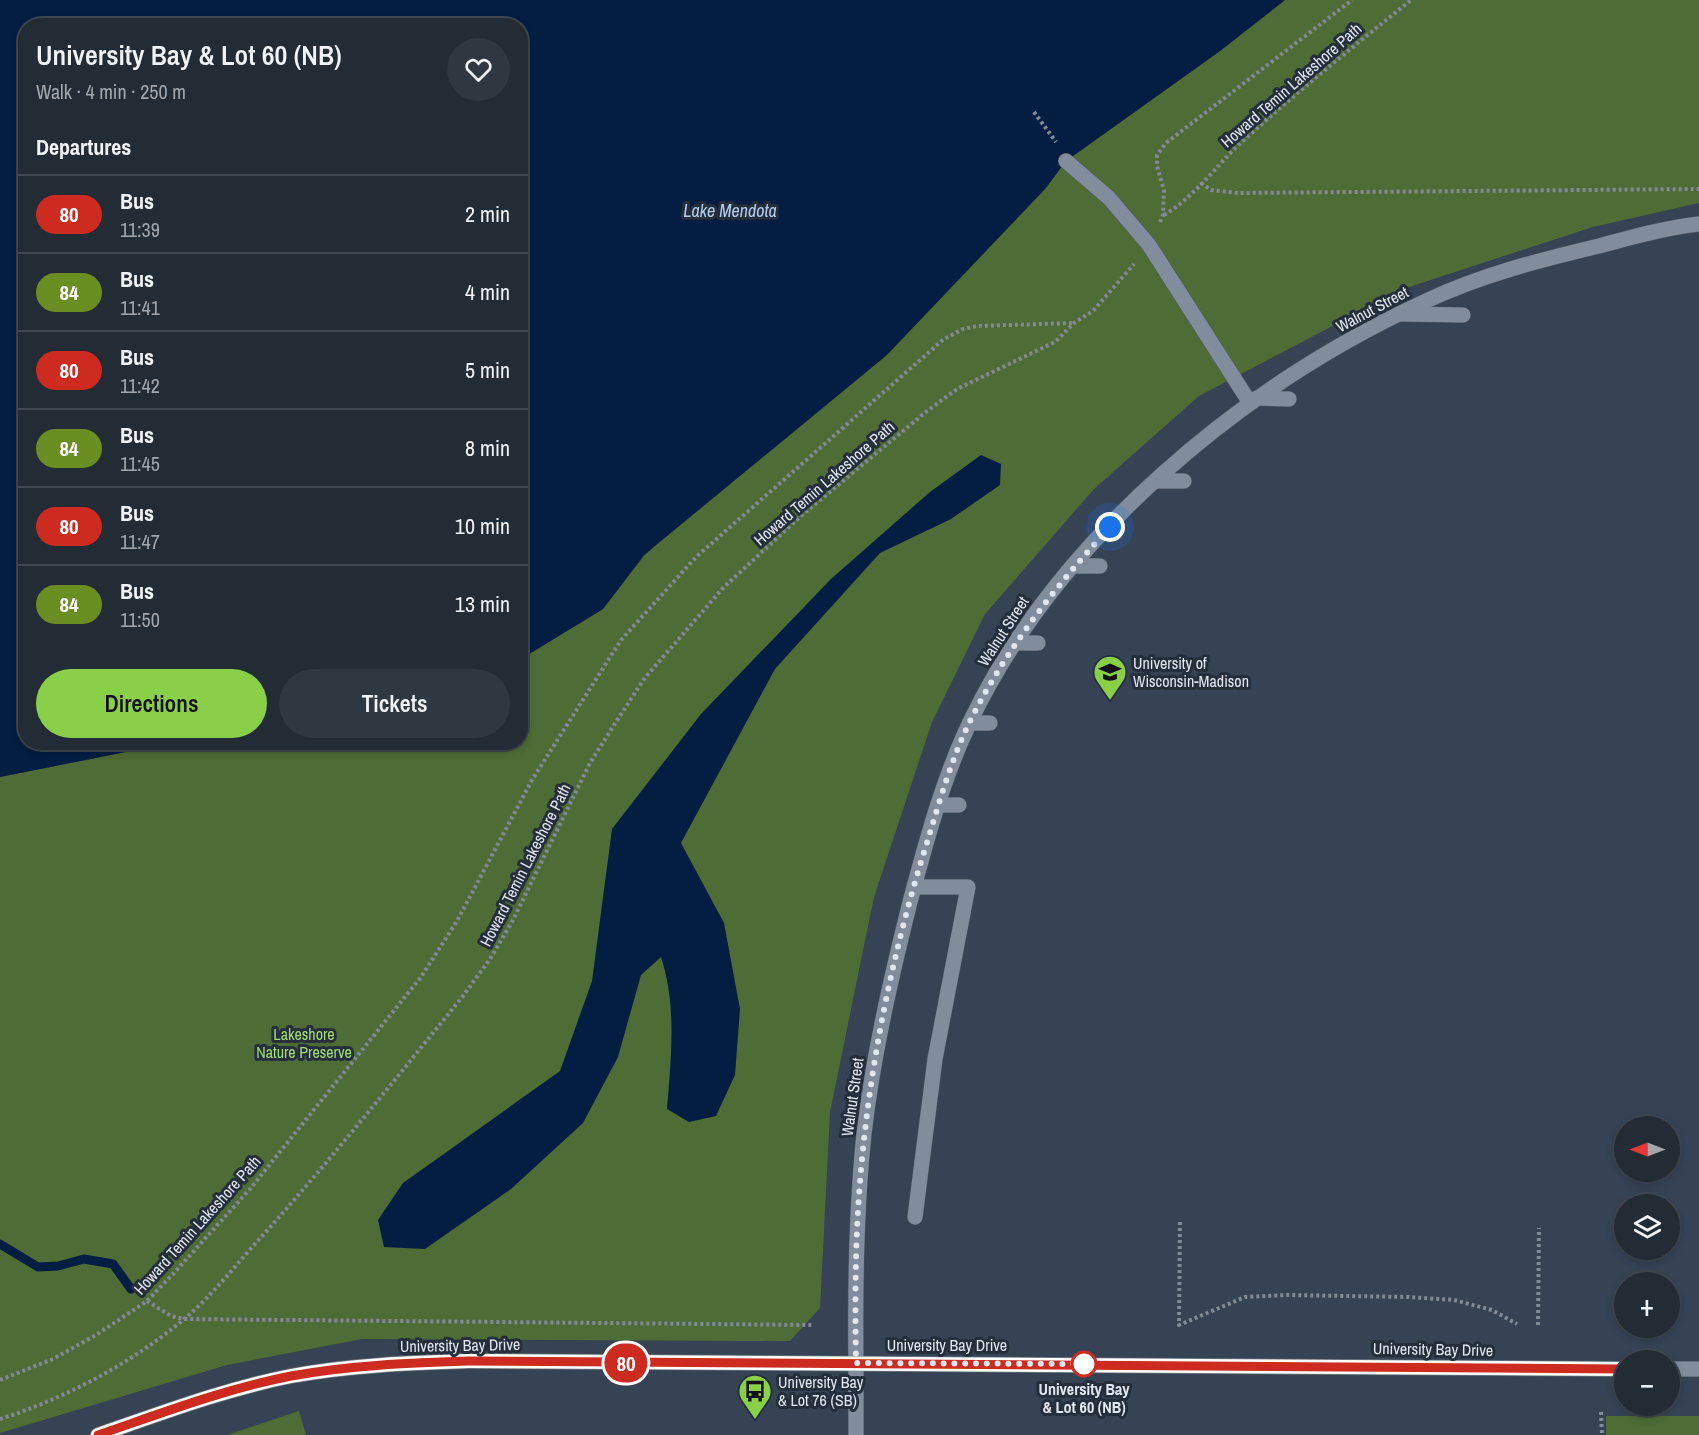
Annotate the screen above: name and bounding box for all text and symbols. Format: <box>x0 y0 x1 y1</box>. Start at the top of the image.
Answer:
street label: Howard Temin Lakeshore Path <box>1216 18 1366 152</box>
text: University Bay & Lot 60 (NB) <box>36 36 342 74</box>
button: heart <box>447 38 510 101</box>
text: Walk · 4 min · 250 m <box>36 78 186 105</box>
text: Departures <box>36 132 131 162</box>
text: Bus <box>120 186 154 216</box>
water label: Lake Mendota <box>683 198 777 223</box>
text: 2 min <box>465 199 510 229</box>
text: 80 <box>59 200 79 229</box>
text: 11:39 <box>120 216 160 243</box>
text: Bus <box>120 264 154 294</box>
text: 4 min <box>465 277 510 307</box>
text: 84 <box>59 278 79 307</box>
street label: Walnut Street <box>1332 281 1412 337</box>
text: 11:41 <box>120 294 160 321</box>
text: Bus <box>120 342 154 372</box>
text: 5 min <box>465 355 510 385</box>
text: 80 <box>59 356 79 385</box>
text: 11:42 <box>120 372 160 399</box>
street label: Howard Temin Lakeshore Path <box>749 416 899 550</box>
text: Bus <box>120 420 154 450</box>
text: 8 min <box>465 433 510 463</box>
text: 84 <box>59 434 79 463</box>
text: 11:45 <box>120 450 160 477</box>
text: Bus <box>120 498 154 528</box>
text: 10 min <box>455 511 510 541</box>
text: 80 <box>59 512 79 541</box>
your location <box>1095 512 1125 542</box>
text: 11:47 <box>120 528 160 555</box>
text: Bus <box>120 576 154 606</box>
text: 13 min <box>455 589 510 619</box>
text: 84 <box>59 590 79 619</box>
street label: Walnut Street <box>972 592 1034 670</box>
text: 11:50 <box>120 606 160 633</box>
place label: University of Wisconsin-Madison <box>1133 652 1249 692</box>
school or university icon: University of Wisconsin-Madison <box>1092 654 1128 701</box>
button: Directions <box>36 669 267 738</box>
button: Tickets <box>279 669 510 738</box>
street label: Howard Temin Lakeshore Path <box>474 780 576 950</box>
park label: Lakeshore Nature Preserve <box>256 1023 352 1063</box>
street label: Walnut Street <box>836 1056 868 1138</box>
north arrow <box>1614 1116 1680 1182</box>
map controls <box>1614 1116 1680 1416</box>
street label: Howard Temin Lakeshore Path <box>129 1151 265 1299</box>
button: layers <box>1614 1194 1680 1260</box>
button: + <box>1614 1272 1680 1338</box>
street label: University Bay Drive <box>400 1333 520 1357</box>
street label: University Bay Drive <box>887 1334 1007 1356</box>
street label: University Bay Drive <box>1373 1337 1493 1361</box>
line badge: 80 <box>599 1344 653 1382</box>
text: 80 <box>616 1349 636 1378</box>
button: − <box>1614 1350 1680 1416</box>
marker: University Bay & Lot 60 (NB) <box>1071 1351 1097 1377</box>
place label: University Bay & Lot 76 (SB) <box>778 1371 864 1411</box>
bus stop icon: University Bay & Lot 76 (SB) <box>737 1373 773 1420</box>
place label: University Bay & Lot 60 (NB) <box>1038 1378 1130 1418</box>

